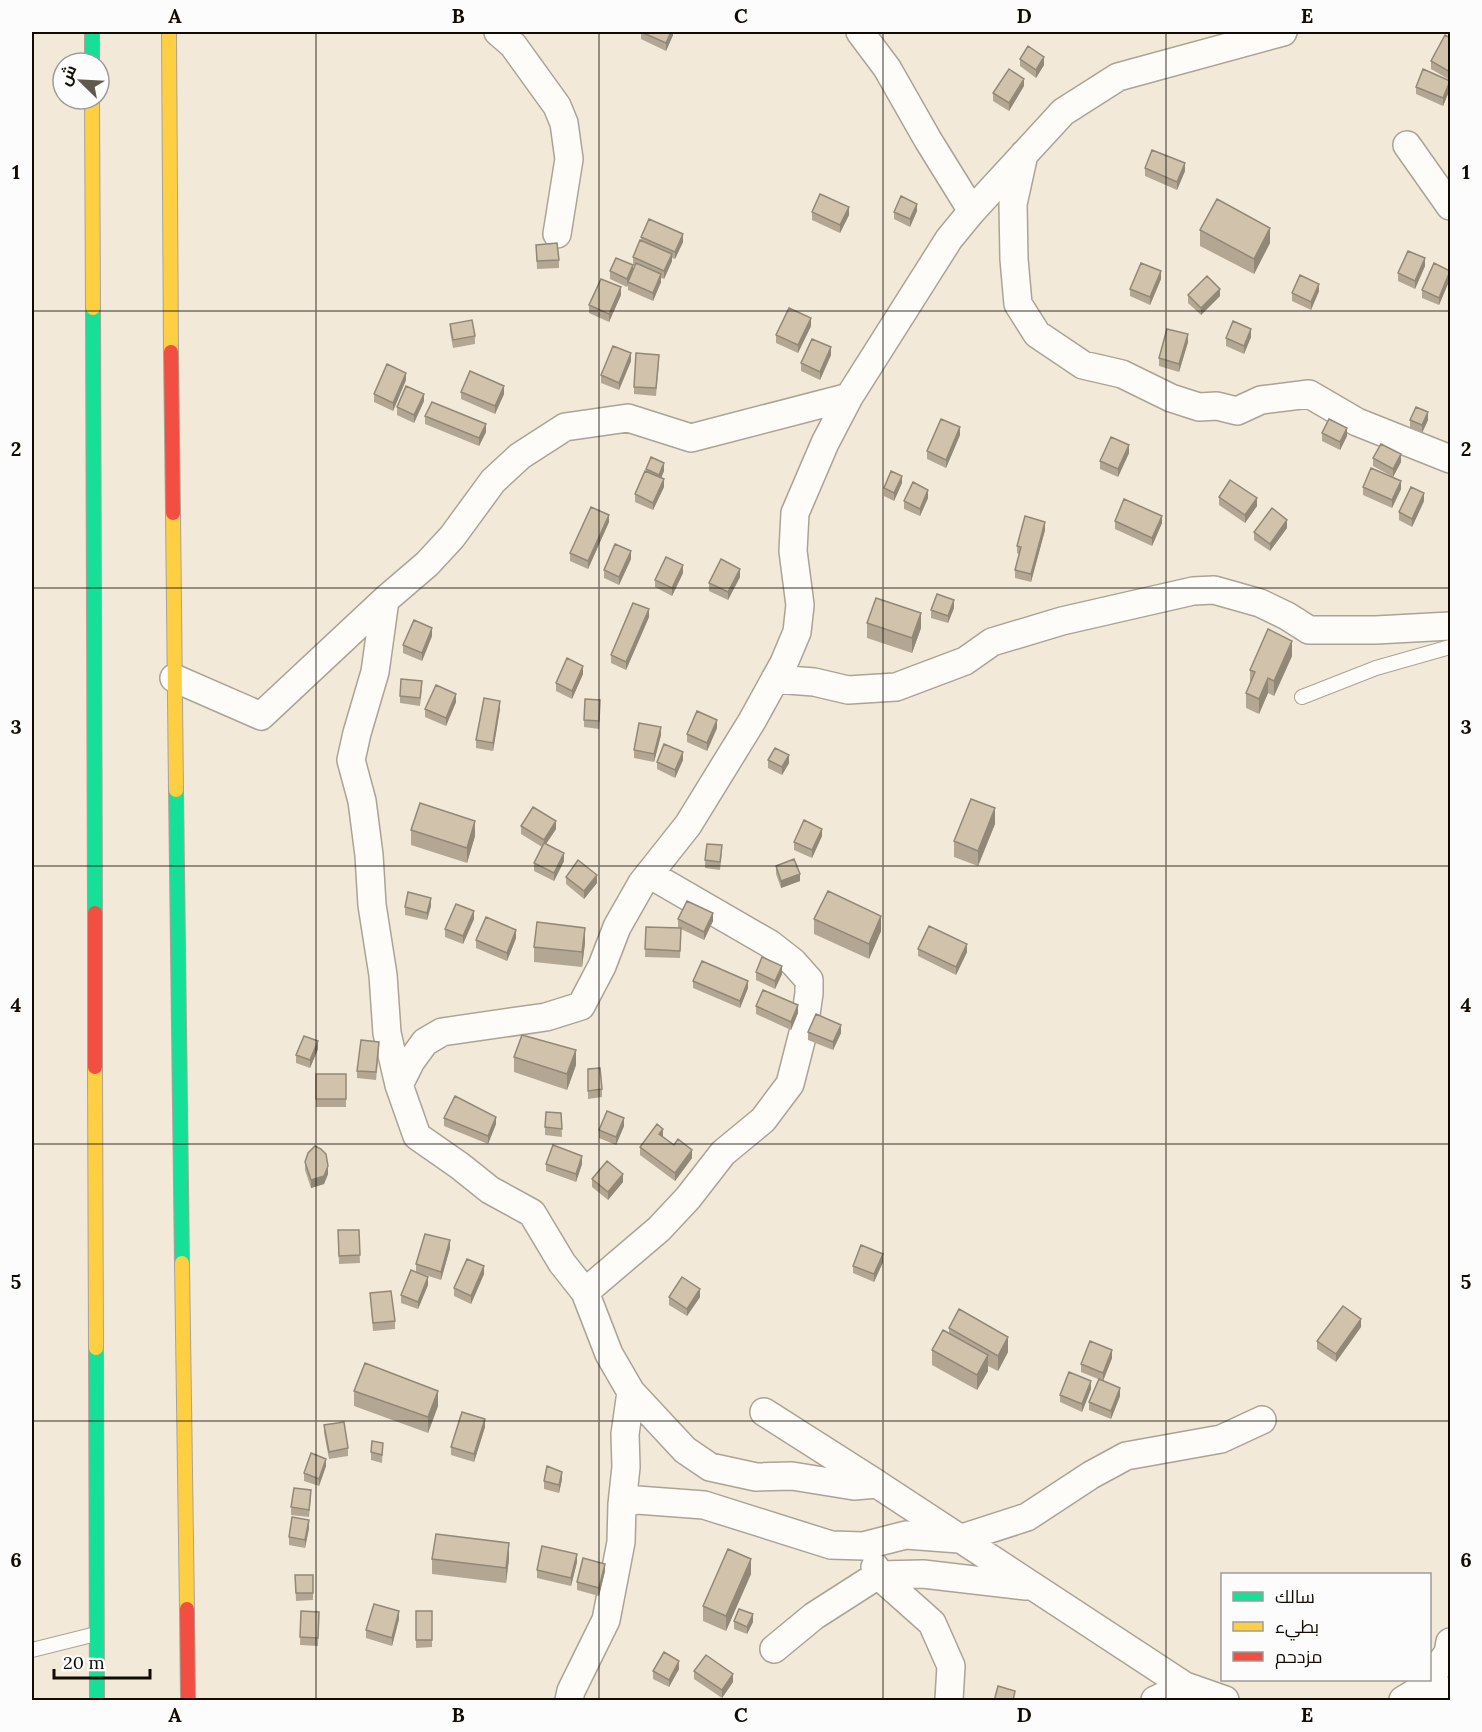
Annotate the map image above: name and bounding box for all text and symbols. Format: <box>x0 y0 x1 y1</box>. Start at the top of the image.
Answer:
text: A <box>168 3 182 28</box>
text: B <box>451 3 465 28</box>
text: C <box>734 3 748 28</box>
text: D <box>1016 3 1032 28</box>
text: E <box>1301 3 1313 28</box>
north arrow <box>51 51 111 111</box>
text: ش <box>54 61 81 88</box>
text: 1 <box>12 159 20 184</box>
text: 1 <box>1462 159 1470 184</box>
text: 2 <box>11 436 21 461</box>
text: 2 <box>1461 436 1471 461</box>
text: 3 <box>10 714 22 739</box>
text: 3 <box>1460 714 1472 739</box>
text: 4 <box>11 992 22 1017</box>
text: 4 <box>1461 992 1472 1017</box>
text: 5 <box>11 1269 22 1294</box>
text: 5 <box>1461 1269 1472 1294</box>
text: 6 <box>10 1547 22 1572</box>
text: 6 <box>1460 1547 1472 1572</box>
legend <box>1221 1573 1431 1681</box>
text: سالك <box>1275 1585 1315 1608</box>
text: بطيء <box>1275 1615 1319 1641</box>
scale bar <box>54 1642 150 1680</box>
text: مزدحم <box>1275 1645 1323 1669</box>
text: 20 m <box>63 1651 105 1674</box>
text: A <box>168 1702 182 1727</box>
text: B <box>451 1702 465 1727</box>
text: C <box>734 1702 748 1727</box>
text: D <box>1016 1702 1032 1727</box>
text: E <box>1301 1702 1313 1727</box>

